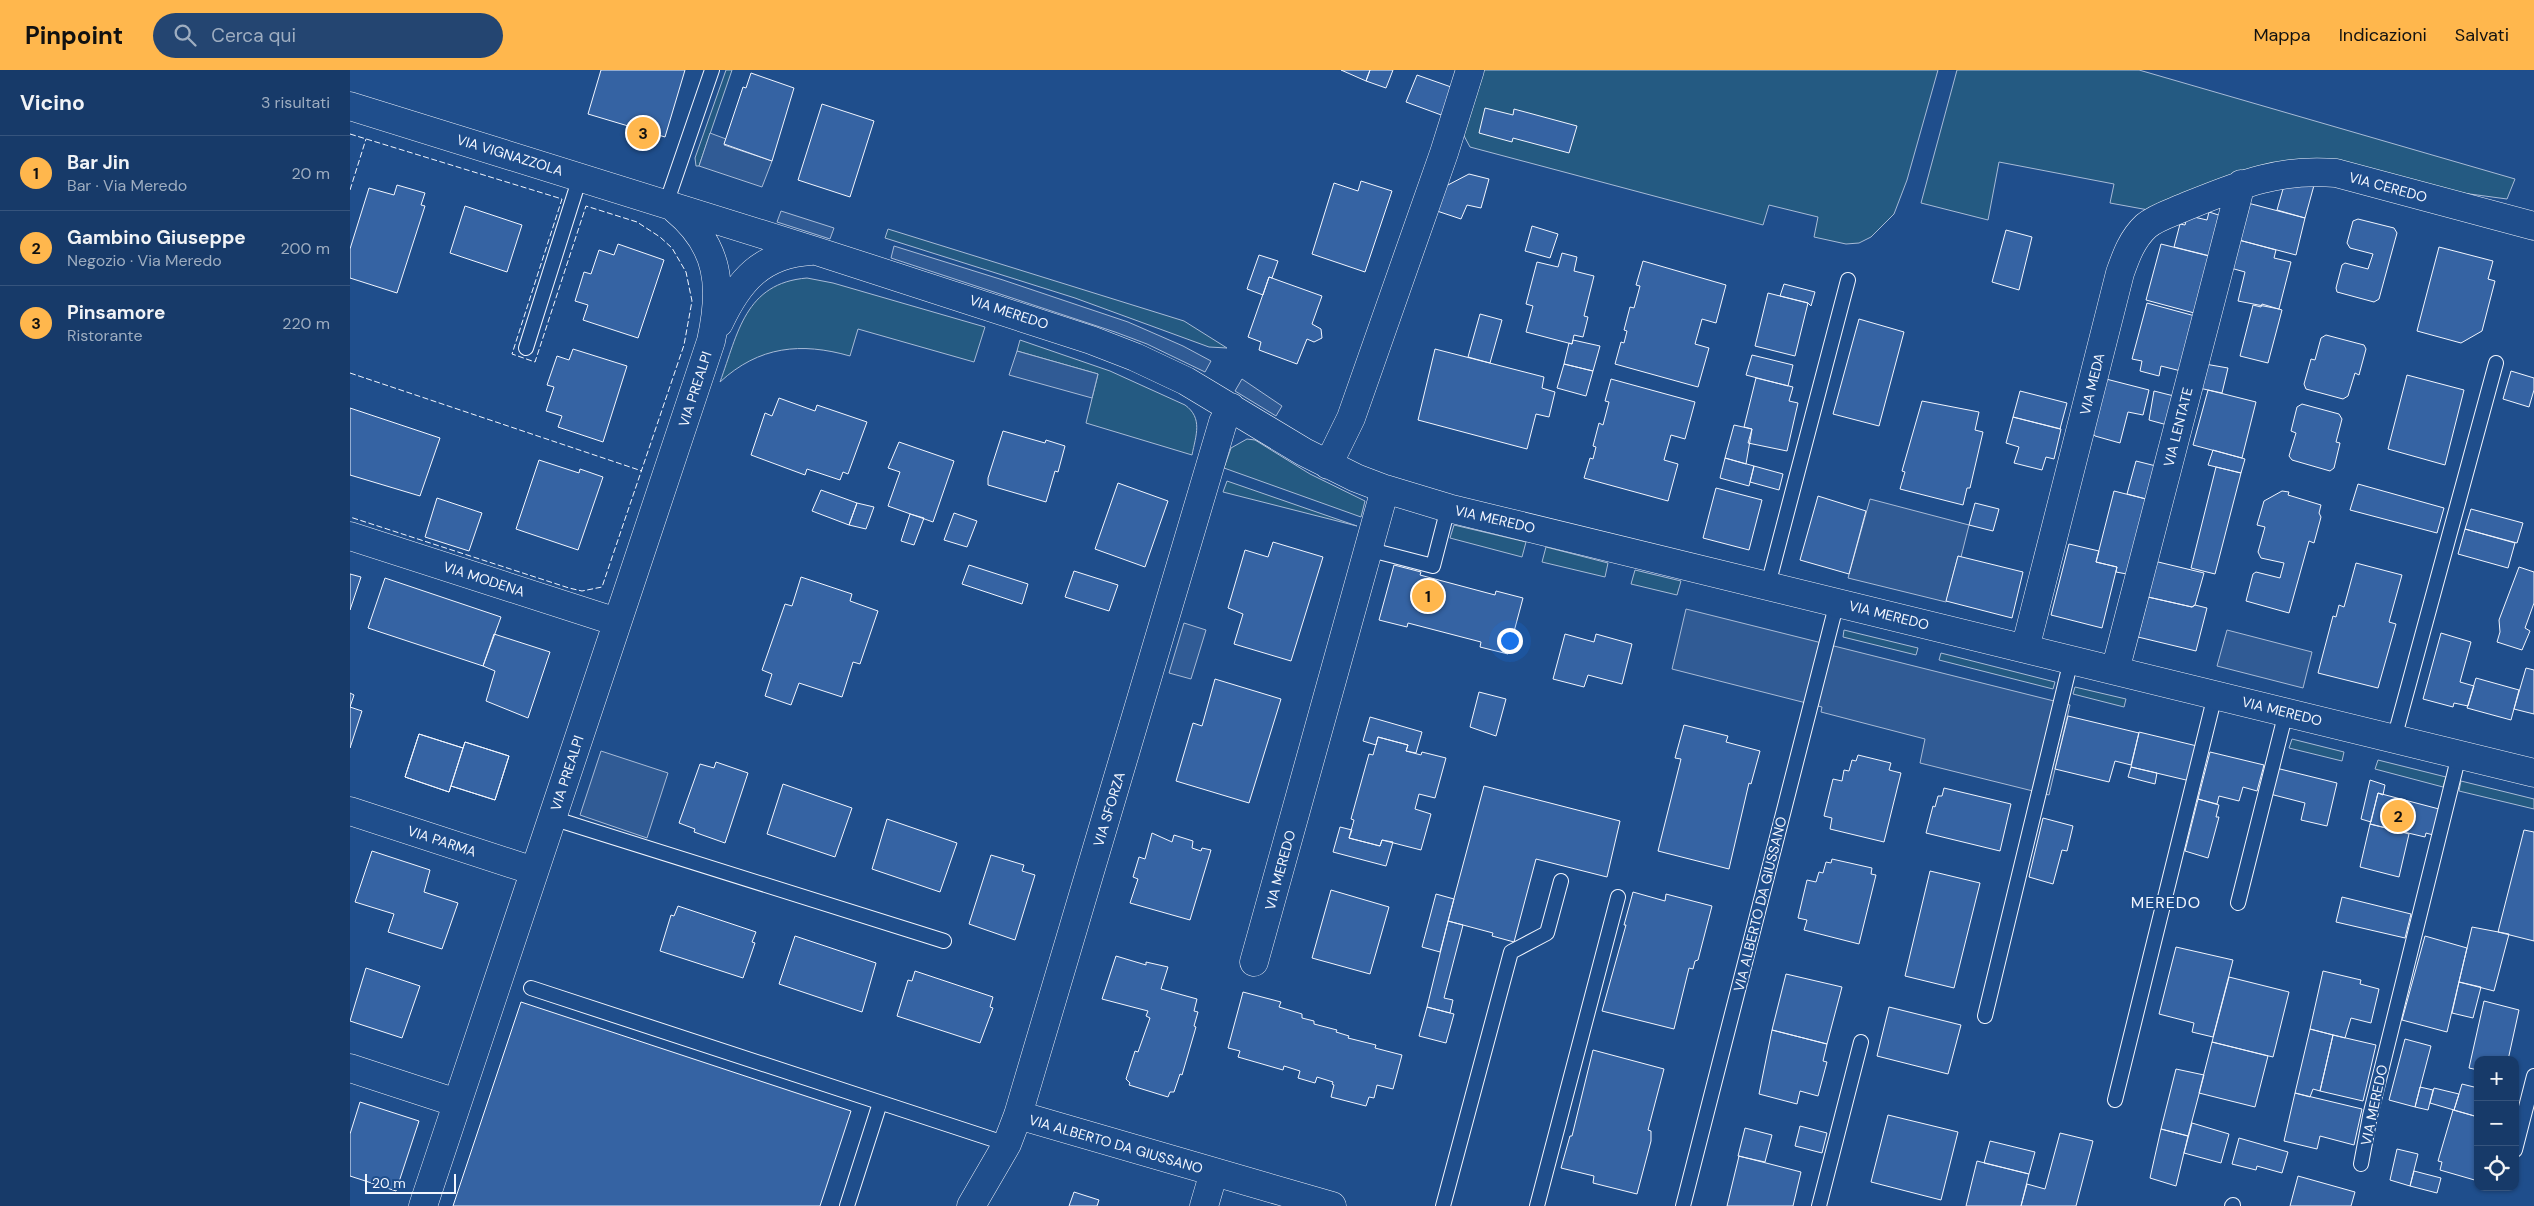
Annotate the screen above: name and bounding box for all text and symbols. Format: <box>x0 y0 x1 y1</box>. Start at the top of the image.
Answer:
search box <box>153 13 503 58</box>
text: Pinpoint <box>25 20 123 51</box>
icon: search <box>171 21 199 49</box>
text: Cerca qui <box>211 23 296 48</box>
text: Mappa <box>2253 23 2311 47</box>
text: Indicazioni <box>2339 23 2427 47</box>
text: Salvati <box>2455 23 2509 47</box>
text: Vicino <box>20 89 85 117</box>
text: 3 risultati <box>261 92 330 113</box>
pin: 3 <box>627 114 659 152</box>
street label: VIA VIGNAZZOLA <box>455 130 565 180</box>
text: Bar Jin <box>67 150 130 175</box>
text: 1 <box>33 163 39 184</box>
text: 20 m <box>291 163 330 184</box>
street label: VIA CEREDO <box>2347 168 2429 206</box>
text: Bar · Via Meredo <box>67 175 187 196</box>
text: Gambino Giuseppe <box>67 225 246 250</box>
text: 2 <box>31 238 41 259</box>
text: 200 m <box>281 238 330 259</box>
text: Negozio · Via Meredo <box>67 250 222 271</box>
street label: VIA MEREDO <box>967 291 1051 333</box>
text: Pinsamore <box>67 300 165 325</box>
text: 3 <box>31 313 41 334</box>
text: 220 m <box>282 313 330 334</box>
text: Ristorante <box>67 325 143 346</box>
street label: VIA PREALPI <box>674 349 716 429</box>
street label: VIA MEDA <box>2076 351 2108 417</box>
street label: VIA LENTATE <box>2159 385 2197 469</box>
street label: VIA MEREDO <box>1453 501 1537 537</box>
street label: VIA MODENA <box>441 557 527 601</box>
pin: 1 <box>1412 577 1444 615</box>
street label: VIA MEREDO <box>1847 596 1931 634</box>
your location <box>1497 628 1523 654</box>
street label: VIA MEREDO <box>2240 692 2324 730</box>
street label: VIA PREALPI <box>546 733 588 813</box>
street label: VIA SFORZA <box>1089 769 1129 849</box>
pin: 2 <box>2382 797 2414 835</box>
street label: VIA ALBERTO DA GIUSSANO <box>1729 814 1791 993</box>
street label: VIA PARMA <box>405 821 479 861</box>
street label: VIA MEREDO <box>1261 828 1299 912</box>
district label: MEREDO <box>2131 892 2201 913</box>
map controls <box>2474 1056 2519 1191</box>
button: + <box>2474 1056 2519 1101</box>
street label: VIA MEREDO <box>2357 1063 2391 1147</box>
button: − <box>2474 1101 2519 1146</box>
street label: VIA ALBERTO DA GIUSSANO <box>1027 1111 1205 1177</box>
button: locate <box>2474 1146 2519 1191</box>
scale bar <box>365 1171 456 1194</box>
text: 20 m <box>372 1174 406 1192</box>

